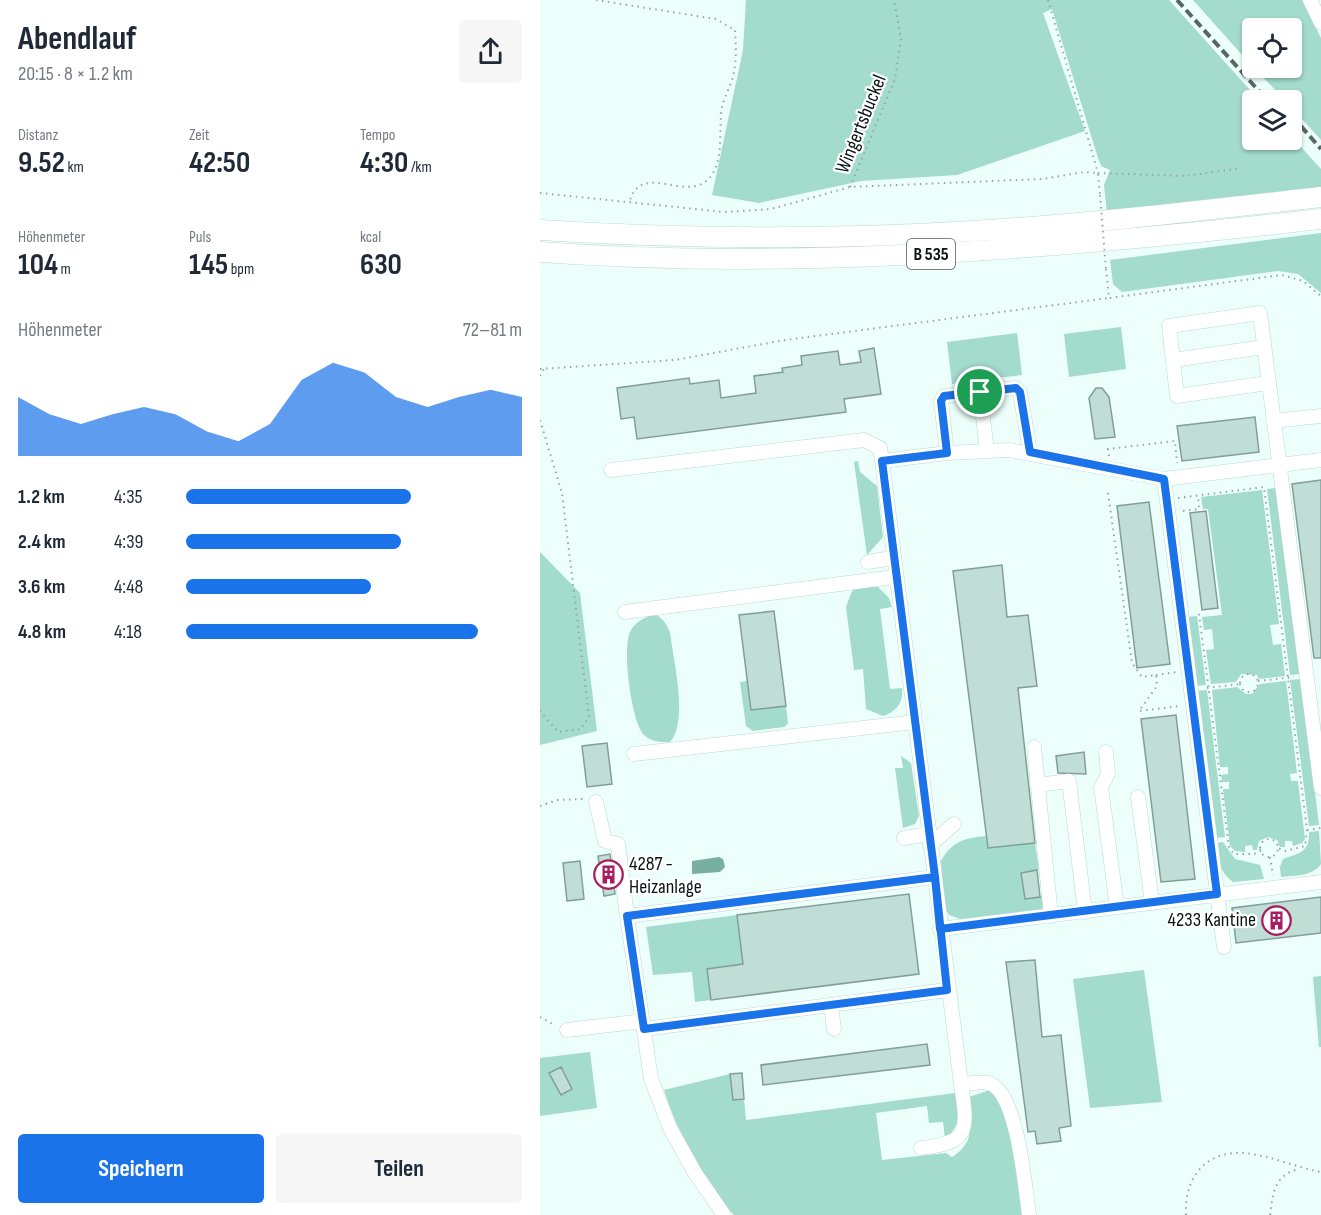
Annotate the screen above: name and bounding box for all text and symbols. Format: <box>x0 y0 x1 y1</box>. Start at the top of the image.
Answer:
map controls <box>1242 18 1302 150</box>
button: locate <box>1242 18 1302 78</box>
text: Abendlauf <box>18 19 136 59</box>
button: share <box>459 20 522 83</box>
text: 20:15 · 8 × 1.2 km <box>18 62 133 86</box>
street label: Wingertsbuckel <box>830 71 892 177</box>
button: layers <box>1242 90 1302 150</box>
text: Distanz <box>18 126 58 145</box>
text: Zeit <box>189 126 210 145</box>
text: Tempo <box>360 126 395 145</box>
text: 9.52 <box>18 145 65 181</box>
text: 42:50 <box>189 145 250 181</box>
text: 4:30 <box>360 145 408 181</box>
text: km <box>65 158 84 177</box>
text: /km <box>408 158 432 177</box>
text: Höhenmeter <box>18 228 85 247</box>
text: Puls <box>189 228 211 247</box>
text: kcal <box>360 228 381 247</box>
road number: B 535 <box>907 239 955 269</box>
text: 104 <box>18 247 58 283</box>
text: 145 <box>189 247 228 283</box>
text: 630 <box>360 247 402 283</box>
text: m <box>58 260 71 279</box>
text: bpm <box>228 260 254 279</box>
text: Höhenmeter <box>18 318 102 342</box>
text: 72–81 m <box>463 318 522 342</box>
pin <box>954 366 1005 417</box>
icon: arrive <box>963 375 996 408</box>
text: 1.2 km <box>18 485 65 509</box>
text: 4:35 <box>114 485 143 509</box>
text: 2.4 km <box>18 530 66 554</box>
text: 4:39 <box>114 530 143 554</box>
text: 3.6 km <box>18 575 65 599</box>
text: 4:48 <box>114 575 143 599</box>
text: 4.8 km <box>18 620 66 644</box>
text: 4:18 <box>114 620 142 644</box>
place label: 4287 - Heizanlage <box>629 852 702 899</box>
building icon: 4287 - Heizanlage <box>592 859 624 891</box>
building icon: 4233 Kantine <box>1261 904 1293 936</box>
place label: 4233 Kantine <box>1168 908 1256 932</box>
button: Speichern <box>18 1134 264 1203</box>
button: Teilen <box>276 1134 522 1203</box>

